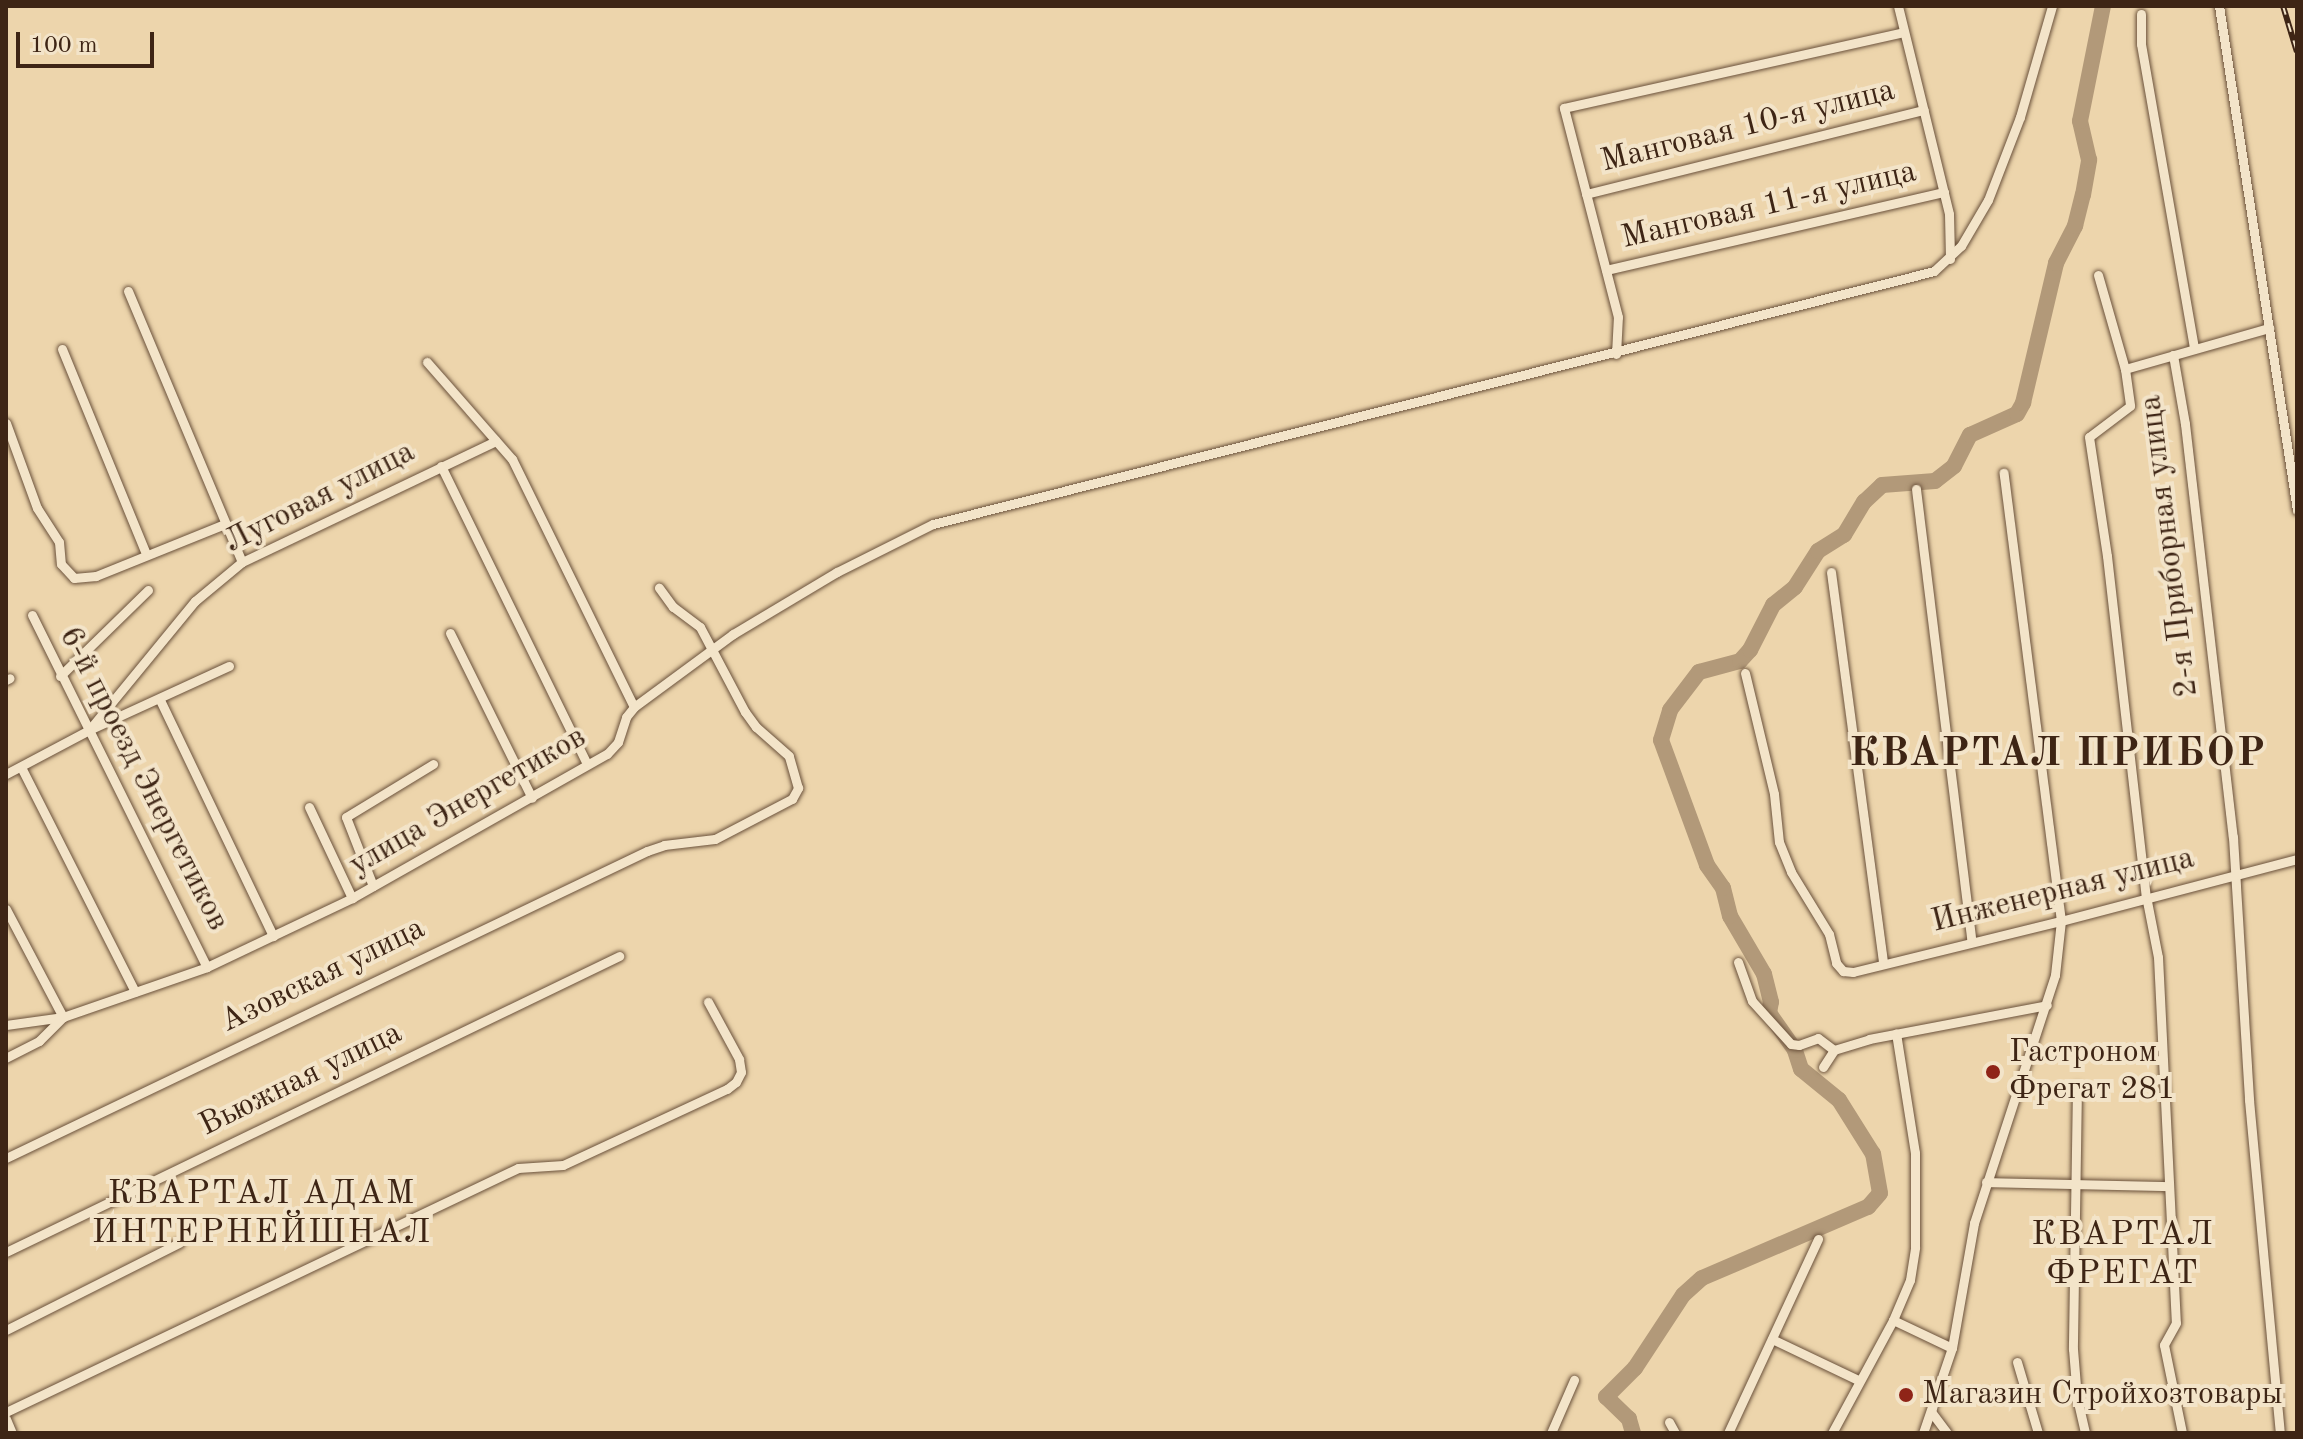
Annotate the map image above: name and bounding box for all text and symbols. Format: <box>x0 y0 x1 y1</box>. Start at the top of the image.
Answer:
scale bar <box>20 16 158 66</box>
text: 100 m <box>30 34 98 58</box>
street label: Манговая 10-я улица <box>1597 72 1899 182</box>
street label: Манговая 11-я улица <box>1618 153 1920 259</box>
street label: 2-я Приборная улица <box>2132 393 2208 699</box>
street label: Луговая улица <box>218 434 422 562</box>
street label: 6-й проезд Энергетиков <box>50 621 236 937</box>
street label: улица Энергетиков <box>343 719 593 885</box>
district label: КВАРТАЛ ПРИБОР <box>1849 731 2267 779</box>
street label: Инженерная улица <box>1928 840 2198 942</box>
street label: Азовская улица <box>214 910 432 1042</box>
street label: Вьюжная улица <box>194 1014 408 1146</box>
place label: Гастроном Фрегат 281 <box>2009 1035 2176 1110</box>
marker: Гастроном Фрегат 281 <box>1984 1063 2002 1081</box>
district label: КВАРТАЛ АДАМ ИНТЕРНЕЙШНАЛ <box>92 1174 432 1254</box>
district label: КВАРТАЛ ФРЕГАТ <box>2031 1215 2215 1294</box>
place label: Магазин Стройхозтовары <box>1922 1376 2283 1414</box>
marker: Магазин Стройхозтовары <box>1897 1386 1915 1404</box>

